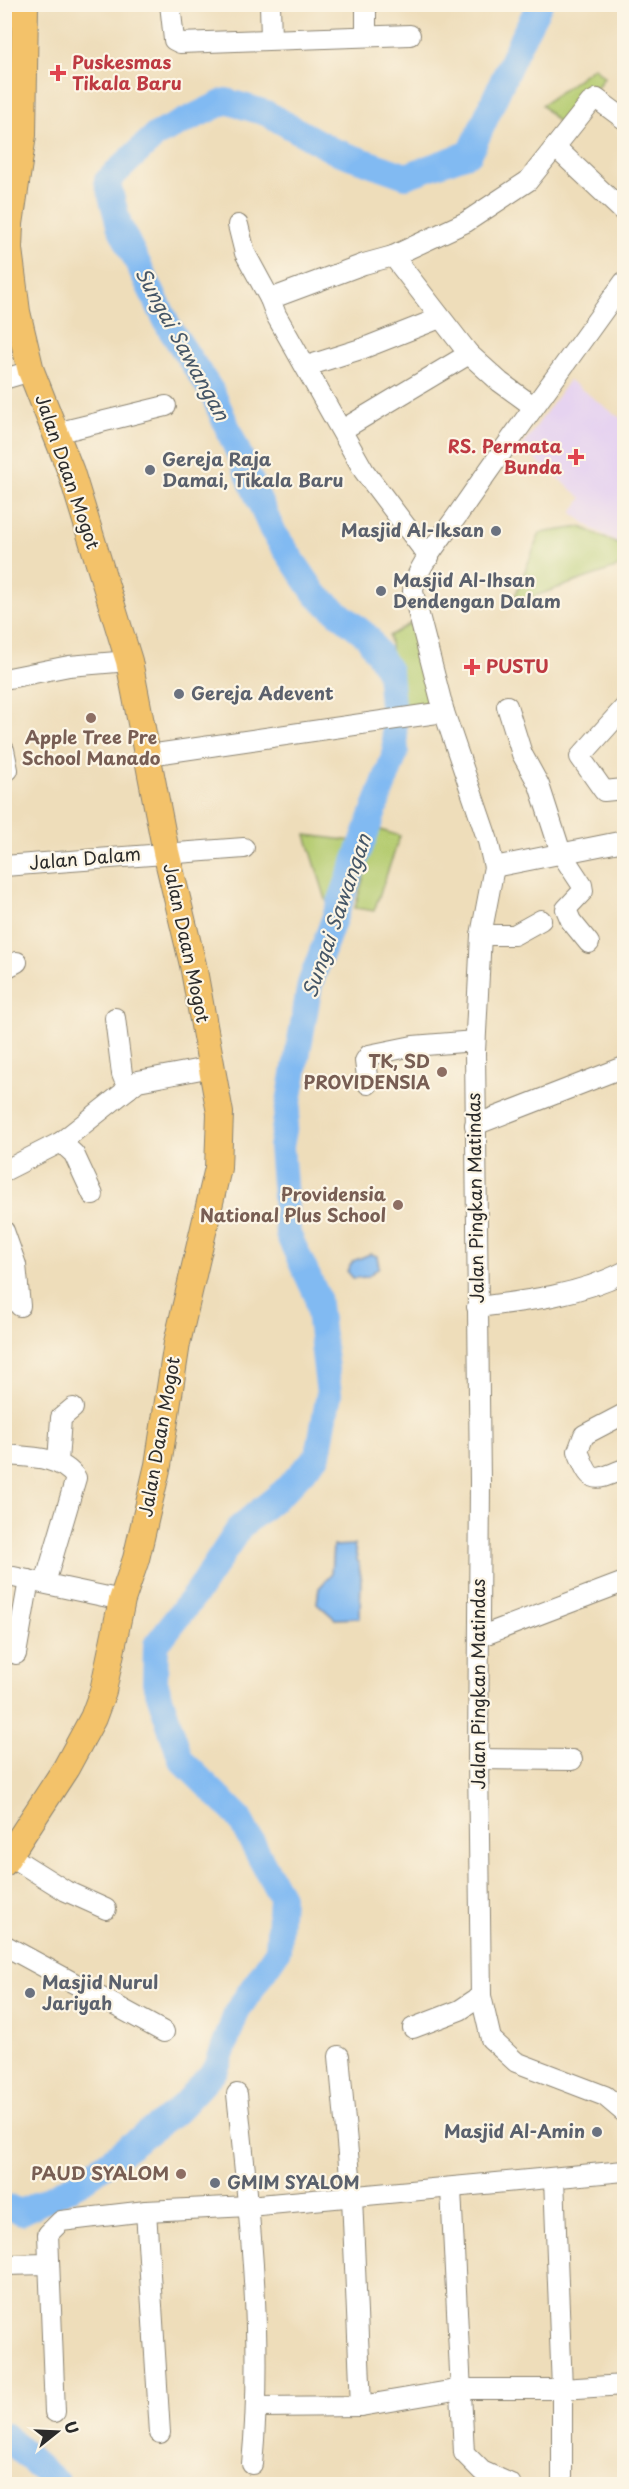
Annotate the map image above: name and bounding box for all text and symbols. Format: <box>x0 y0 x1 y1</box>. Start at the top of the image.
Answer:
place label: Puskesmas Tikala Baru <box>72 48 182 96</box>
marker: Puskesmas Tikala Baru <box>49 64 67 82</box>
water label: Sungai Sawangan <box>128 261 238 426</box>
street label: Jalan Daan Mogot <box>29 390 108 553</box>
place label: RS. Permata Bunda <box>448 432 563 480</box>
place label: Gereja Raja Damai, Tikala Baru <box>162 445 344 493</box>
marker: RS. Permata Bunda <box>567 448 585 466</box>
marker: Gereja Raja Damai, Tikala Baru <box>143 463 157 477</box>
place label: Masjid Al-Iksan <box>341 516 484 543</box>
marker: Masjid Al-Iksan <box>489 524 503 538</box>
place label: Masjid Al-Ihsan Dendengan Dalam <box>393 566 561 614</box>
marker: Masjid Al-Ihsan Dendengan Dalam <box>374 584 388 598</box>
place label: PUSTU <box>486 652 549 679</box>
marker: PUSTU <box>463 658 481 676</box>
place label: Gereja Adevent <box>191 679 334 706</box>
marker: Gereja Adevent <box>172 687 186 701</box>
marker: Apple Tree Pre School Manado <box>84 711 98 725</box>
place label: Apple Tree Pre School Manado <box>22 723 161 771</box>
water label: Sungai Sawangan <box>294 829 378 1001</box>
street label: Jalan Dalam <box>28 839 142 876</box>
street label: Jalan Daan Mogot <box>157 861 218 1025</box>
place label: TK, SD PROVIDENSIA <box>303 1047 430 1095</box>
marker: TK, SD PROVIDENSIA <box>435 1065 449 1079</box>
street label: Jalan Pingkan Matindas <box>459 1092 490 1304</box>
place label: Providensia National Plus School <box>200 1180 387 1228</box>
marker: Providensia National Plus School <box>391 1198 405 1212</box>
street label: Jalan Daan Mogot <box>131 1354 186 1519</box>
street label: Jalan Pingkan Matindas <box>464 1579 491 1789</box>
place label: Masjid Nurul Jariyah <box>42 1968 158 2016</box>
marker: Masjid Nurul Jariyah <box>23 1986 37 2000</box>
place label: Masjid Al-Amin <box>444 2117 585 2144</box>
marker: Masjid Al-Amin <box>590 2125 604 2139</box>
place label: PAUD SYALOM <box>31 2159 169 2186</box>
marker: PAUD SYALOM <box>174 2167 188 2181</box>
place label: GMIM SYALOM <box>227 2168 360 2195</box>
marker: GMIM SYALOM <box>208 2176 222 2190</box>
north arrow <box>27 2402 87 2462</box>
text: U <box>59 2418 86 2437</box>

